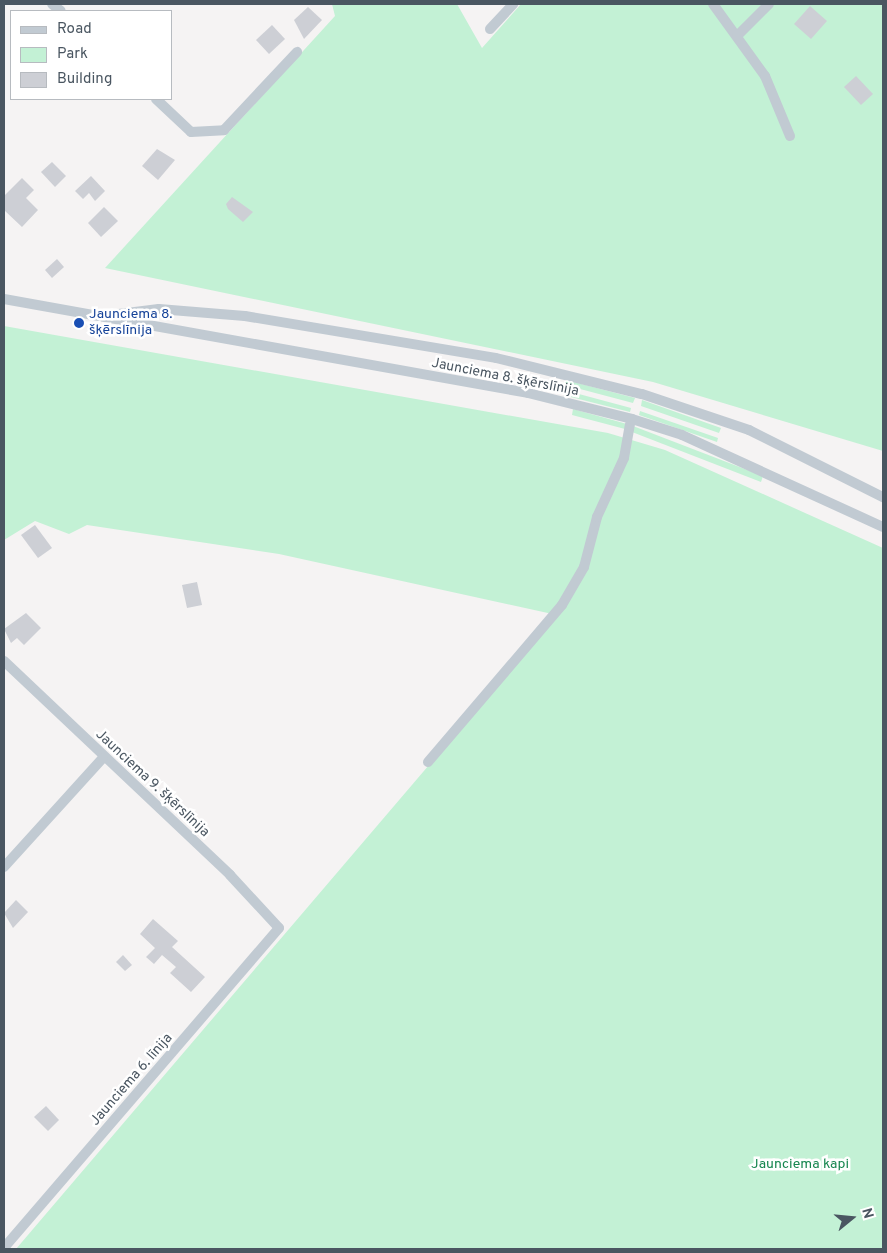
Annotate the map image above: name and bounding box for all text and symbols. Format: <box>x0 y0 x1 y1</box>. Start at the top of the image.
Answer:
legend <box>10 10 172 100</box>
text: Road <box>57 20 92 39</box>
text: Park <box>57 45 88 64</box>
text: Building <box>57 70 112 89</box>
place label: Jaunciema 8. šķērslīnija <box>89 307 173 340</box>
marker: Jaunciema 8. šķērslīnija <box>73 317 85 329</box>
street label: Jaunciema 8. šķērslīnija <box>430 355 580 401</box>
street label: Jaunciema 9. šķērslīnija <box>92 727 212 841</box>
street label: Jaunciema 6. līnija <box>87 1030 177 1130</box>
park label: Jaunciema kapi <box>751 1157 849 1173</box>
north arrow <box>827 1193 877 1243</box>
text: N <box>857 1206 876 1221</box>

